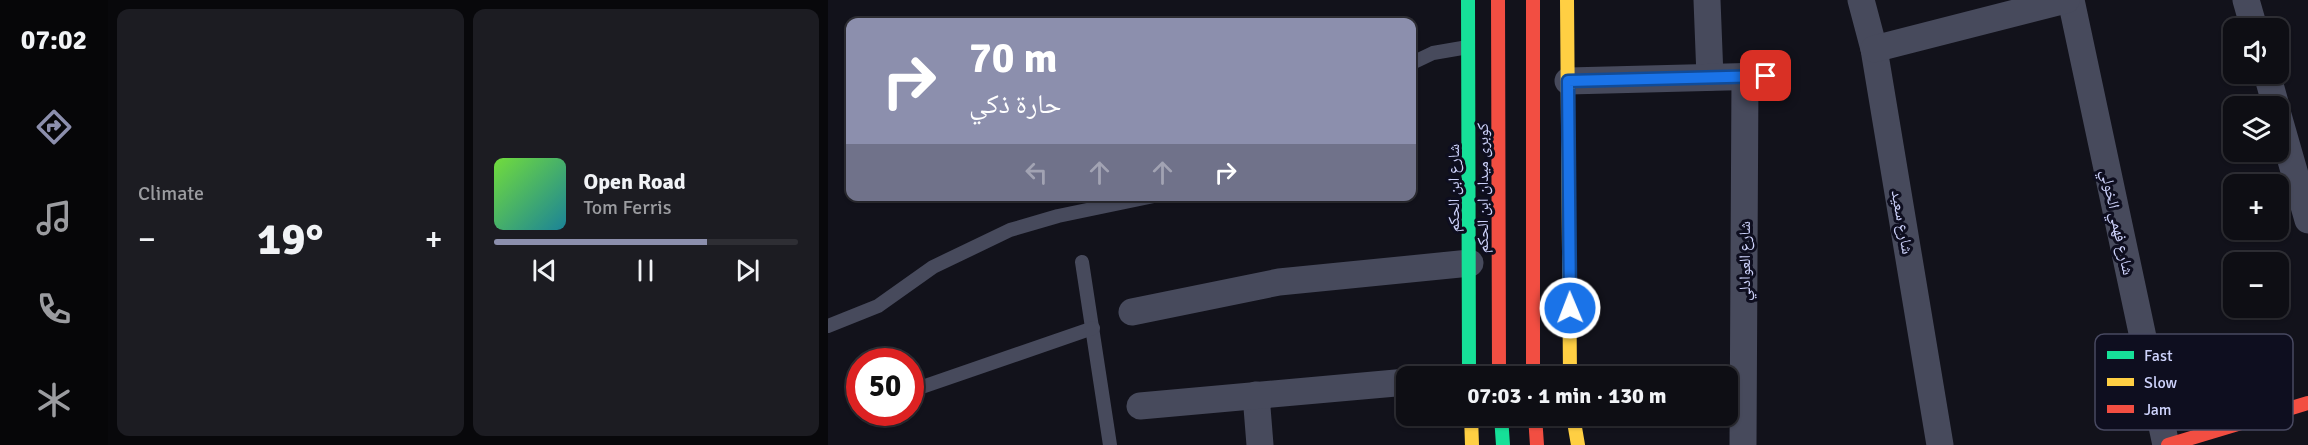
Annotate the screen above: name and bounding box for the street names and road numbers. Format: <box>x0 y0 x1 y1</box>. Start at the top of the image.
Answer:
street label: كوبرى ميدان ابن الحكم <box>1473 122 1493 253</box>
street label: شارع ابن الحكم <box>1444 144 1464 232</box>
street label: شارع فهمي الخولي <box>2094 167 2138 277</box>
street label: شارع سعيد <box>1887 189 1917 256</box>
street label: شارع العوادلي <box>1735 221 1757 301</box>

